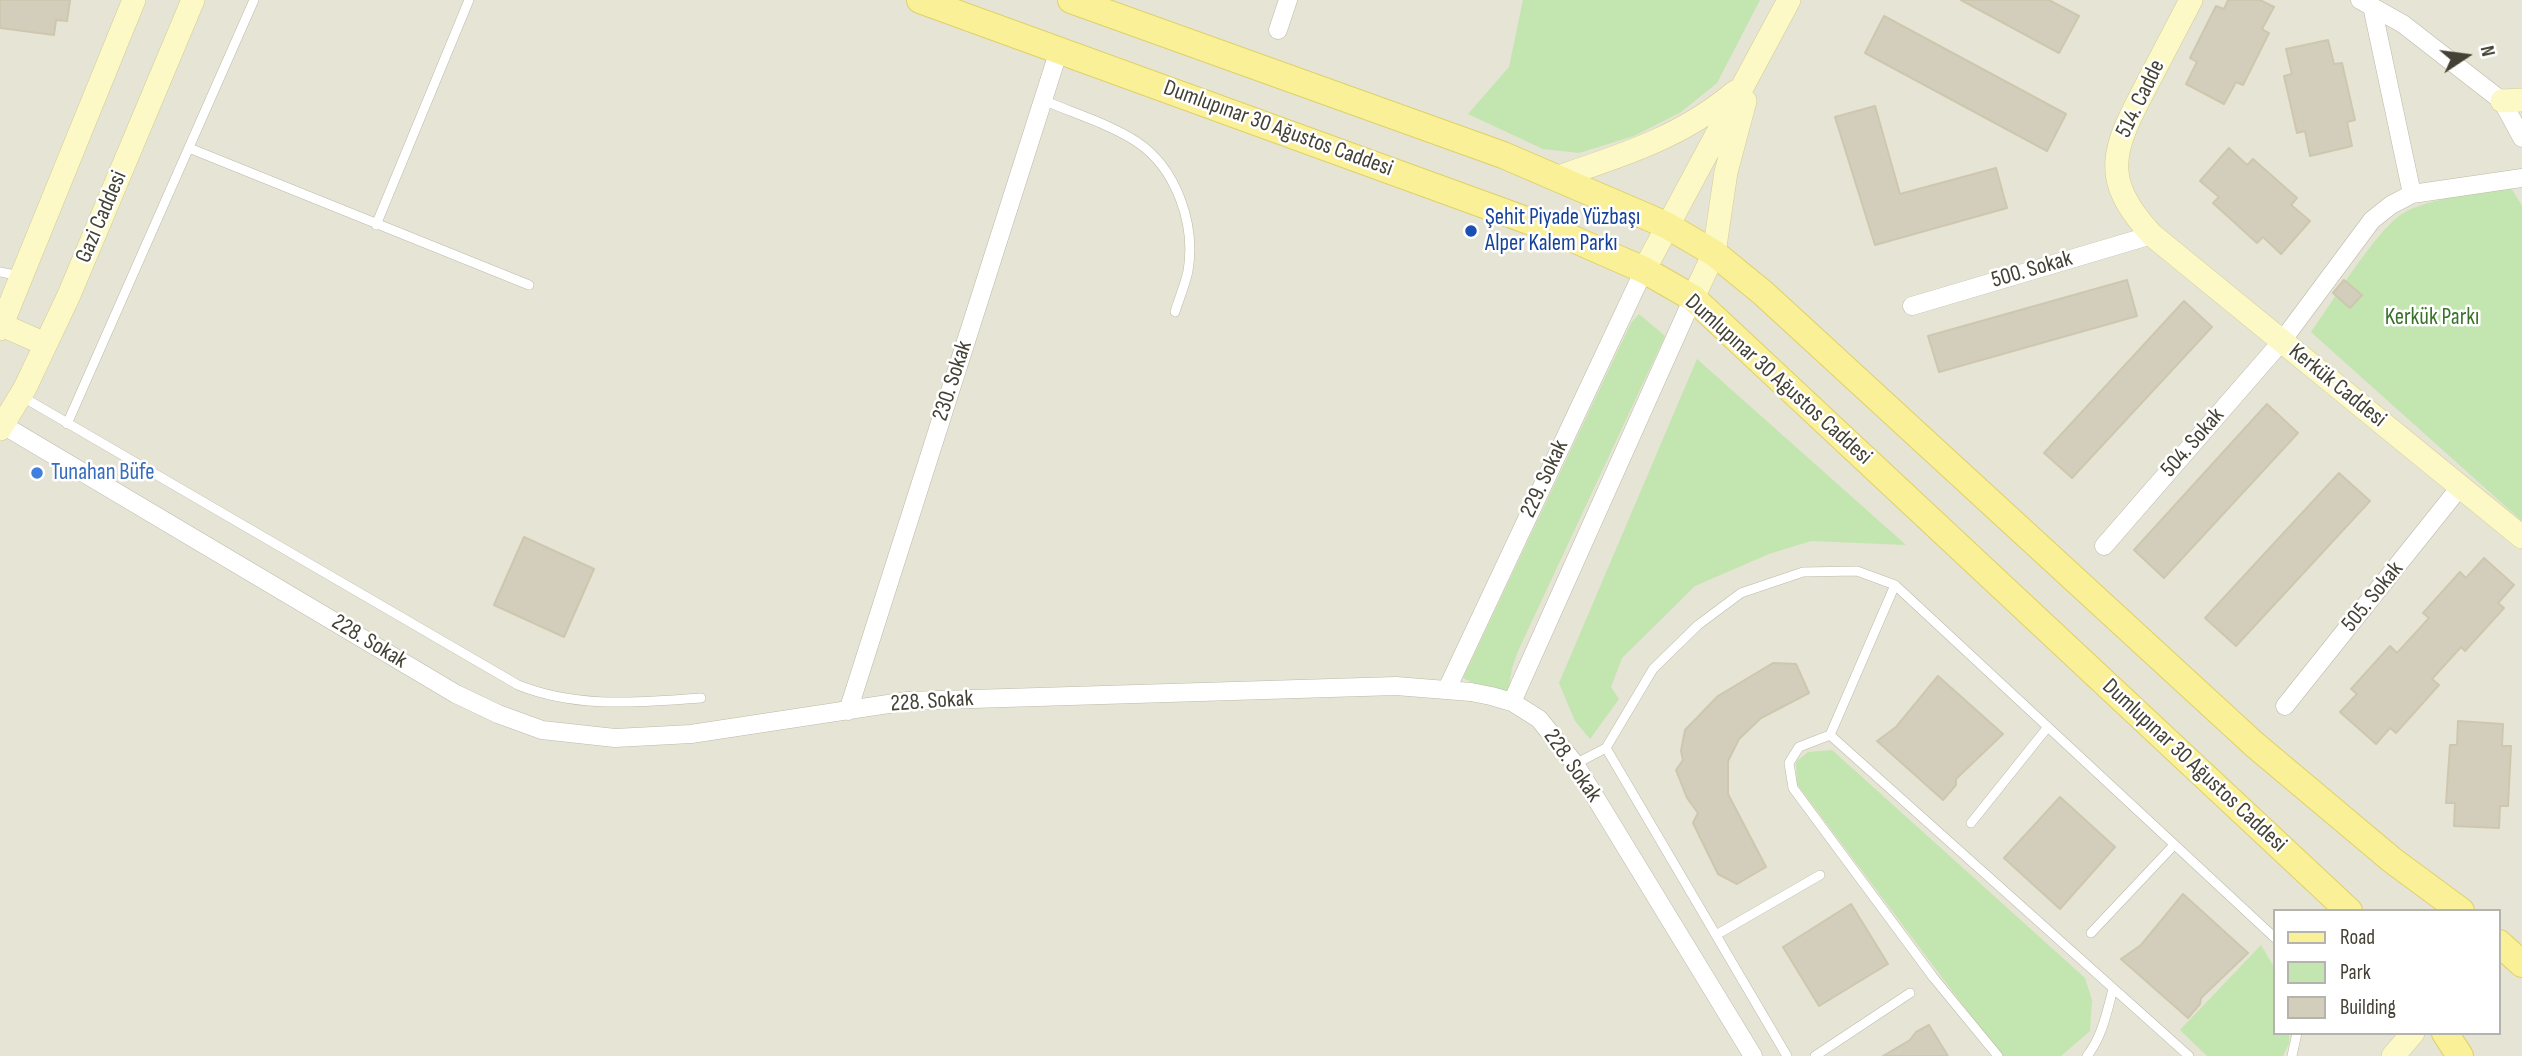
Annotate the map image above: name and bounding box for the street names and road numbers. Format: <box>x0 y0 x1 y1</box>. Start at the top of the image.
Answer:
street label: 514. Cadde <box>2110 56 2172 142</box>
street label: Dumlupınar 30 Ağustos Caddesi <box>1160 75 1396 183</box>
street label: Gazi Caddesi <box>70 167 134 267</box>
street label: 500. Sokak <box>1988 245 2076 295</box>
street label: Dumlupınar 30 Ağustos Caddesi <box>1679 289 1877 471</box>
street label: 230. Sokak <box>927 337 979 425</box>
street label: Kerkük Caddesi <box>2283 338 2391 434</box>
street label: 504. Sokak <box>2155 403 2231 483</box>
street label: 229. Sokak <box>1515 436 1575 522</box>
street label: 505. Sokak <box>2336 556 2410 638</box>
street label: 228. Sokak <box>326 609 412 675</box>
street label: Dumlupınar 30 Ağustos Caddesi <box>2096 673 2292 859</box>
street label: 228. Sokak <box>890 685 974 719</box>
street label: 228. Sokak <box>1537 724 1607 808</box>

